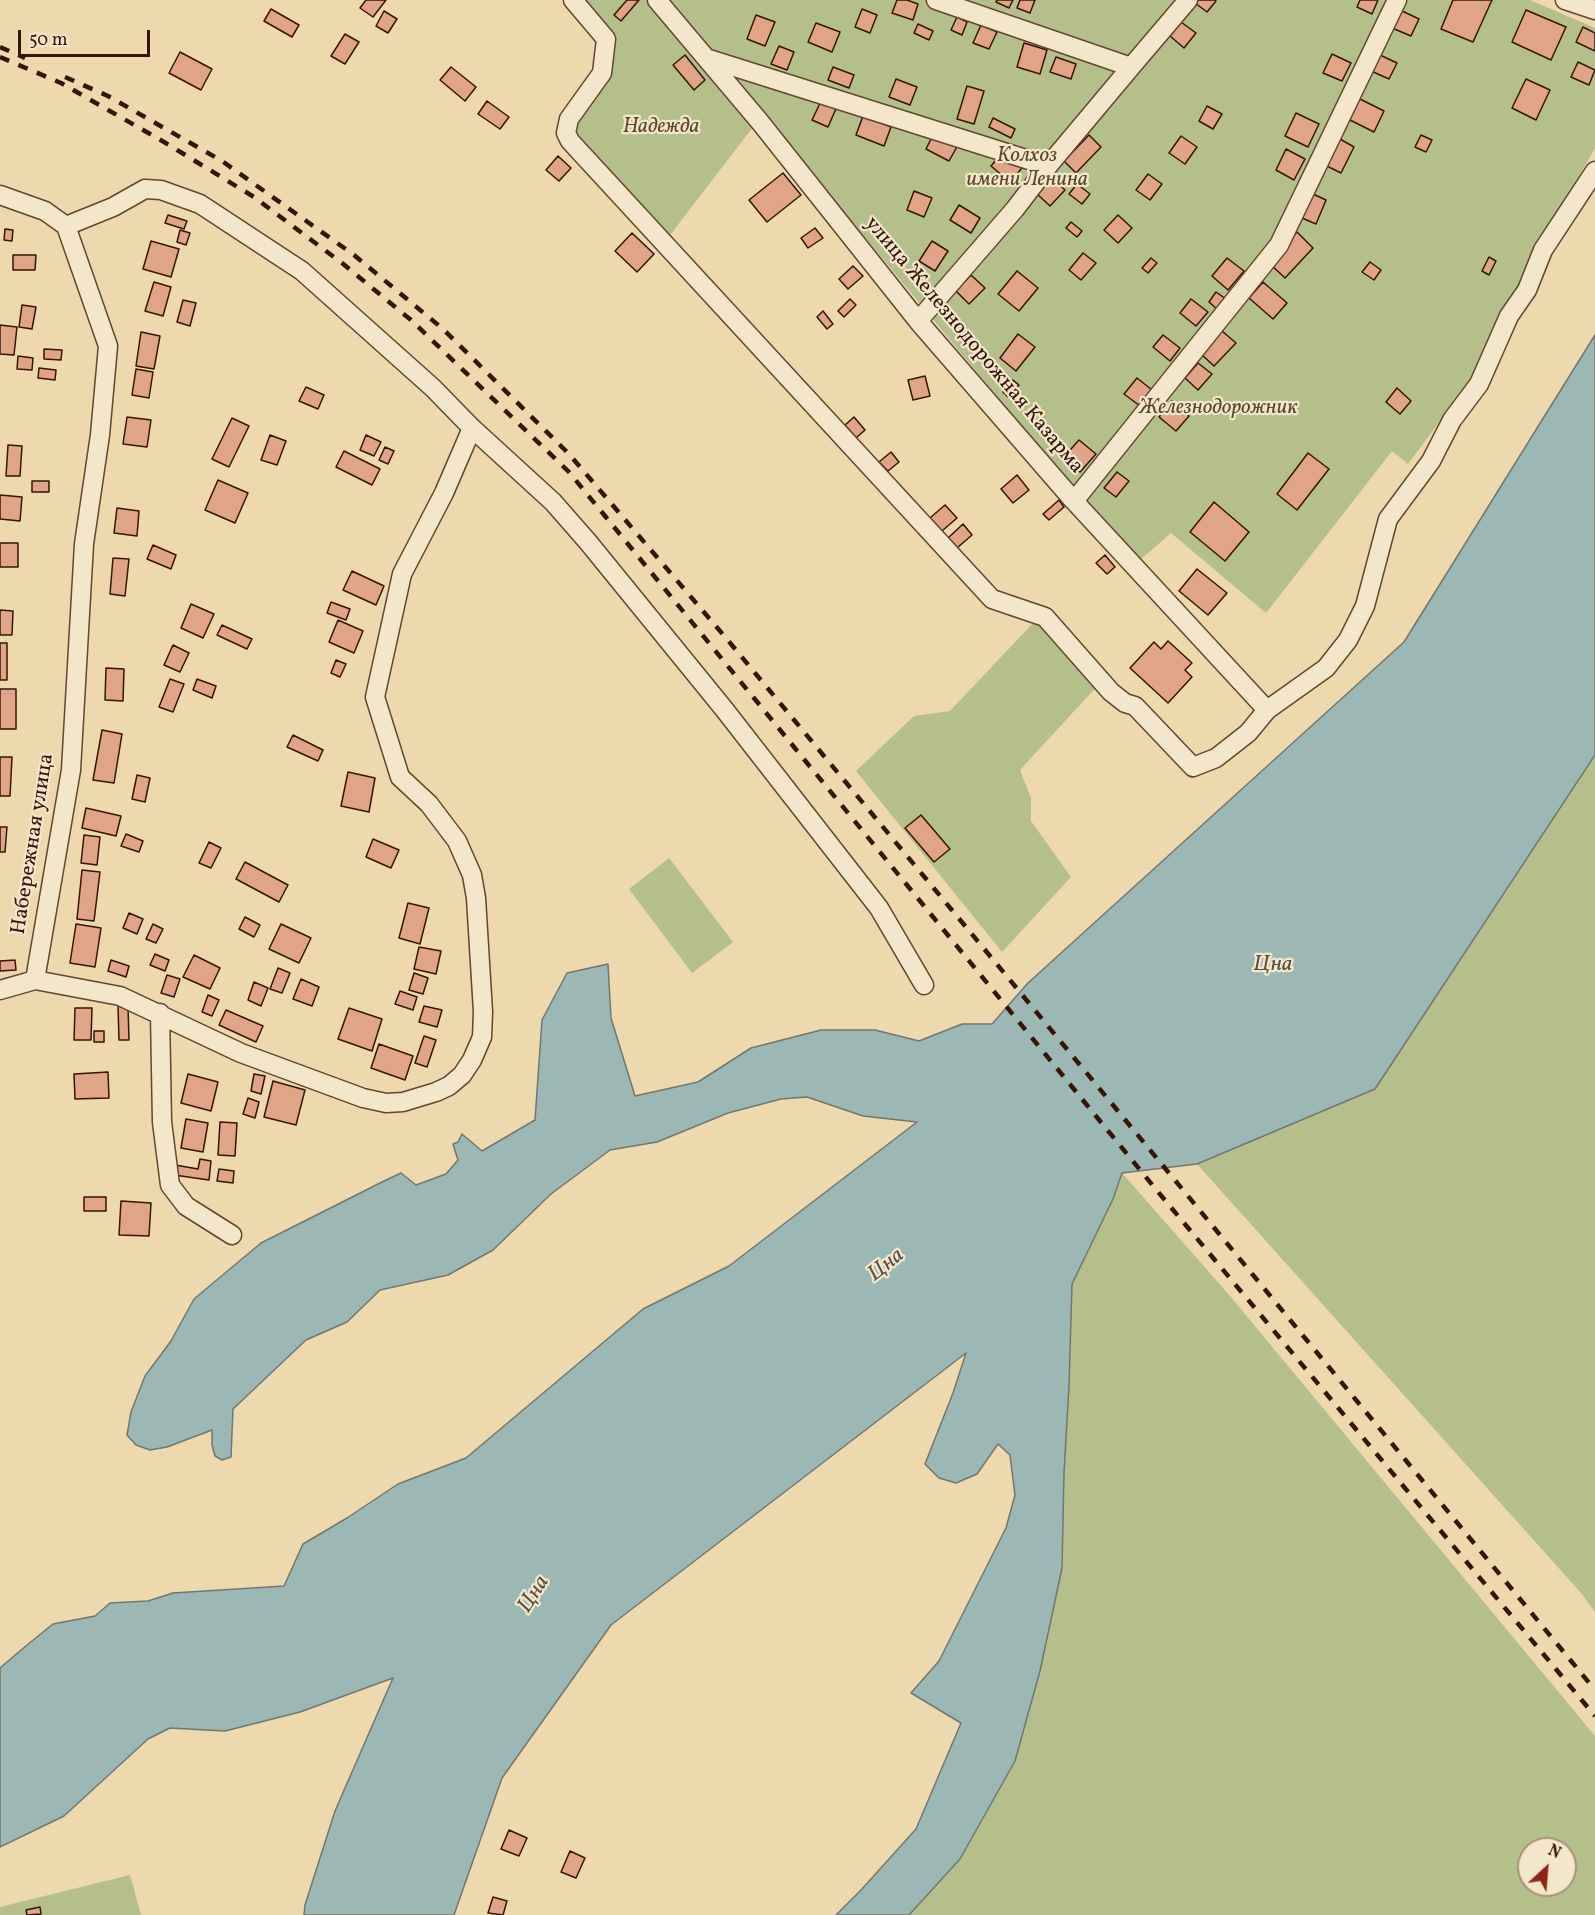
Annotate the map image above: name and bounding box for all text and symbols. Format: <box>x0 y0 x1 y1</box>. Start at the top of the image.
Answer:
scale bar <box>21 18 153 56</box>
text: 50 m <box>29 28 68 53</box>
park label: Надежда <box>623 115 699 141</box>
park label: Колхоз имени Ленина <box>966 144 1088 194</box>
street label: улица Железнодорожная Казарма <box>858 212 1088 480</box>
park label: Железнодорожник <box>1139 396 1297 422</box>
street label: Набережная улица <box>7 752 61 936</box>
water label: Цна <box>1254 953 1292 979</box>
water label: Цна <box>864 1244 910 1288</box>
water label: Цна <box>514 1572 556 1618</box>
north arrow <box>1517 1837 1577 1897</box>
text: N <box>1544 1840 1564 1865</box>

